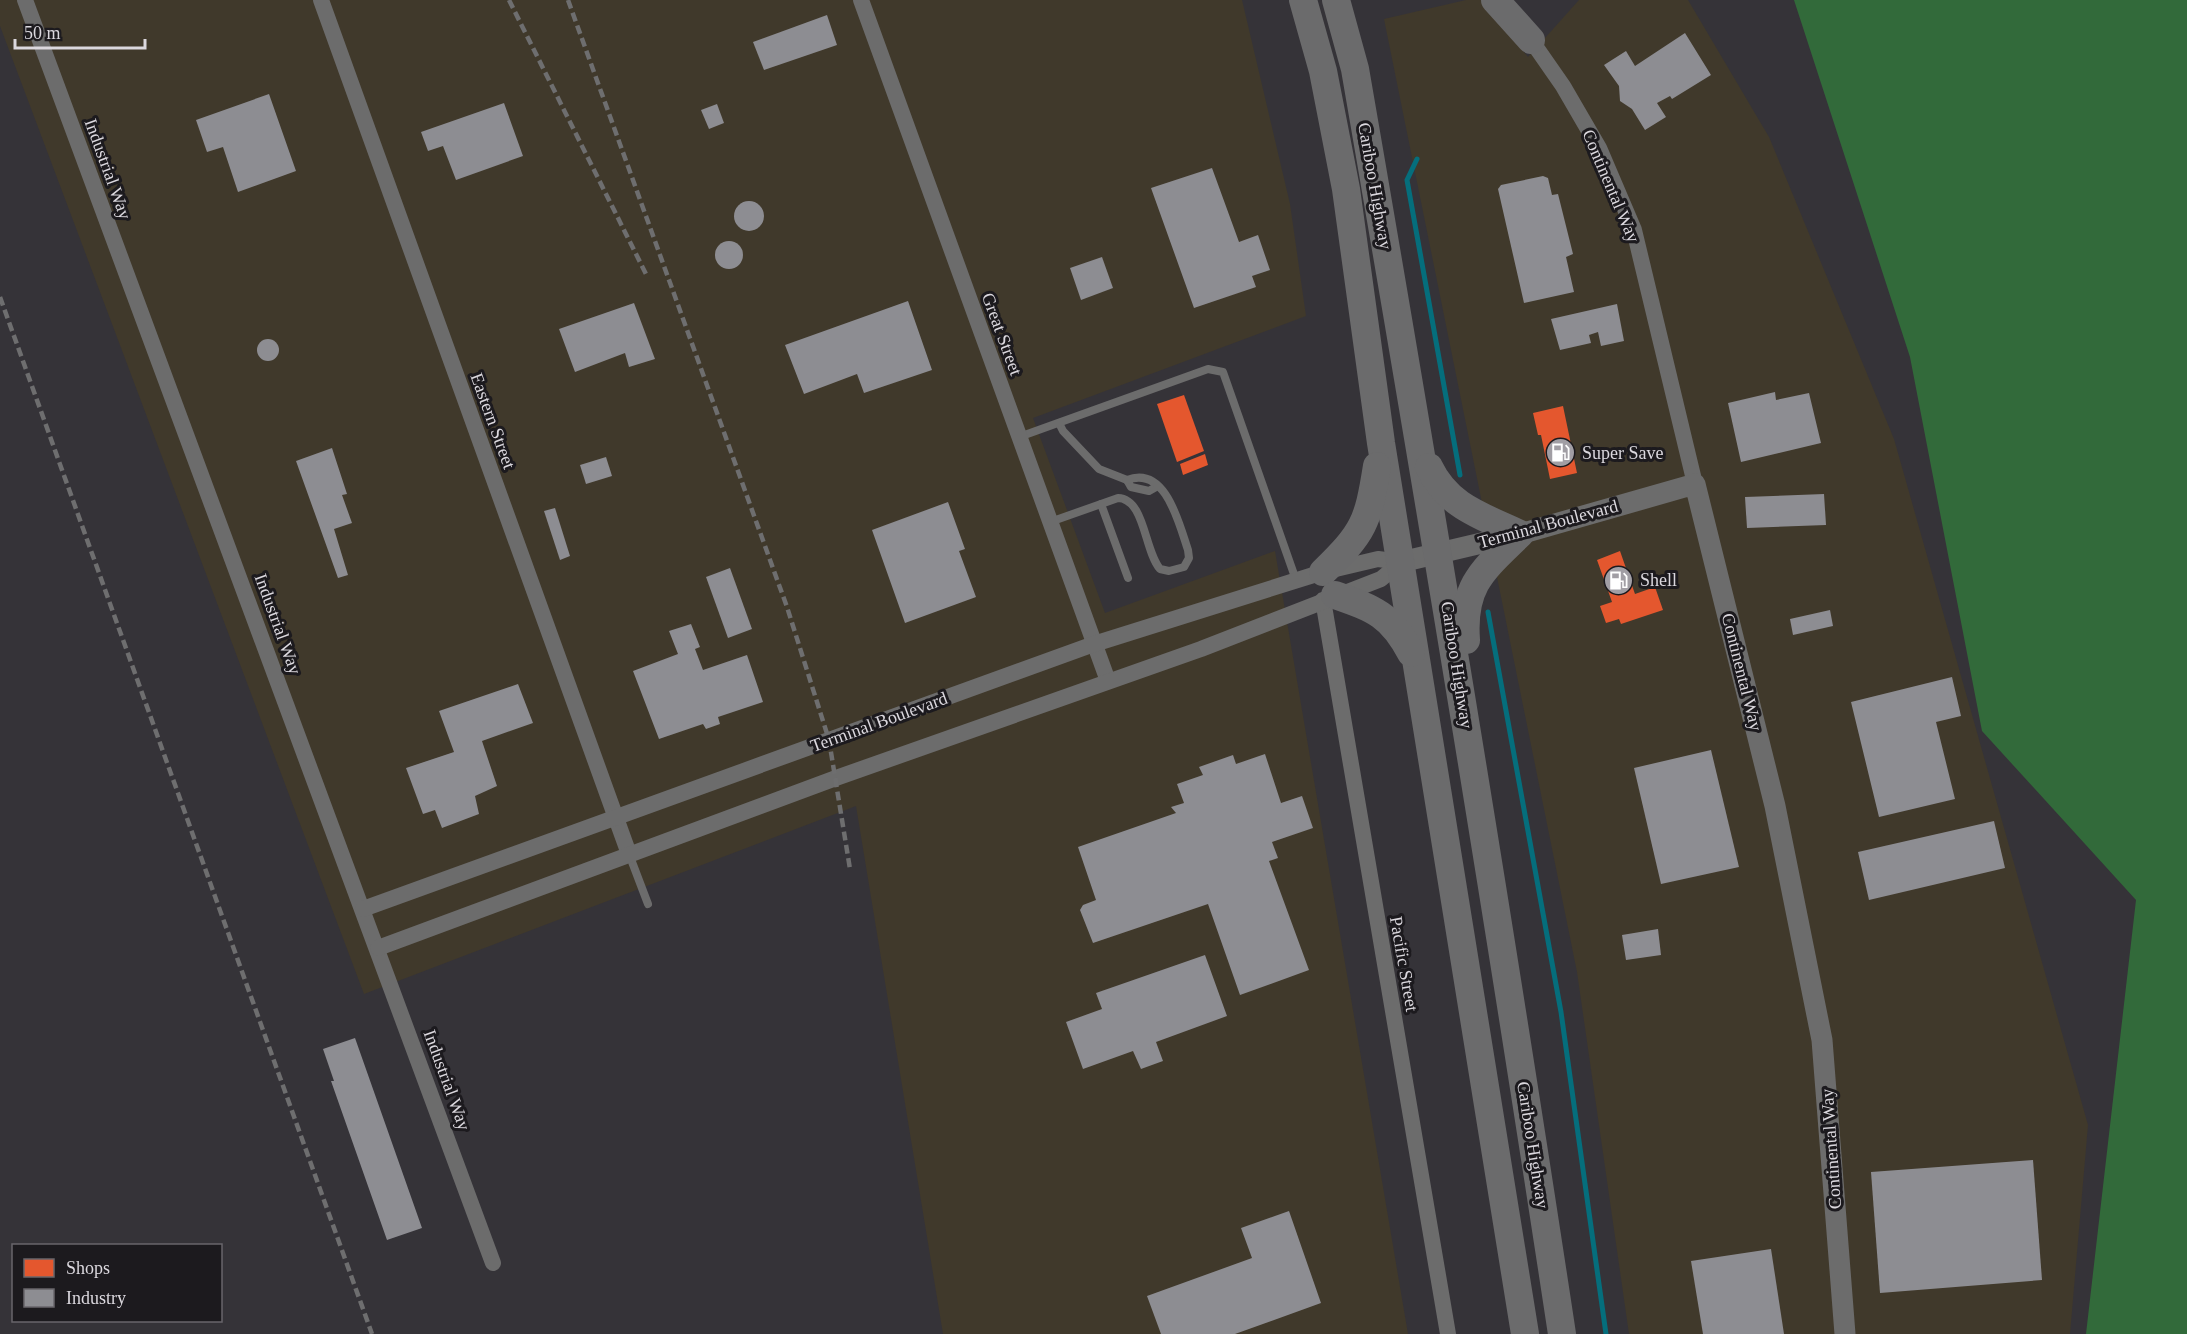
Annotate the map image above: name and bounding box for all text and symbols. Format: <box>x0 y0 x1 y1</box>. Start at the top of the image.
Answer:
scale bar <box>15 12 146 50</box>
text: 50 m <box>24 23 61 43</box>
street label: Industrial Way <box>81 116 135 222</box>
street label: Cariboo Highway <box>1354 121 1396 251</box>
street label: Continental Way <box>1578 127 1644 245</box>
street label: Great Street <box>978 290 1026 378</box>
street label: Eastern Street <box>466 370 520 472</box>
fuel station icon: Super Save <box>1545 437 1577 469</box>
place label: Super Save <box>1582 443 1663 463</box>
street label: Terminal Boulevard <box>1476 496 1620 552</box>
fuel station icon: Shell <box>1603 564 1635 596</box>
place label: Shell <box>1640 570 1677 590</box>
street label: Industrial Way <box>251 571 305 677</box>
street label: Cariboo Highway <box>1437 600 1477 730</box>
street label: Continental Way <box>1718 611 1766 733</box>
street label: Terminal Boulevard <box>808 688 950 756</box>
street label: Pacific Street <box>1386 915 1422 1013</box>
street label: Industrial Way <box>420 1027 474 1133</box>
street label: Cariboo Highway <box>1513 1080 1553 1210</box>
street label: Continental Way <box>1817 1088 1845 1210</box>
legend <box>12 1244 222 1322</box>
text: Shops <box>66 1258 110 1278</box>
text: Industry <box>66 1288 126 1308</box>

